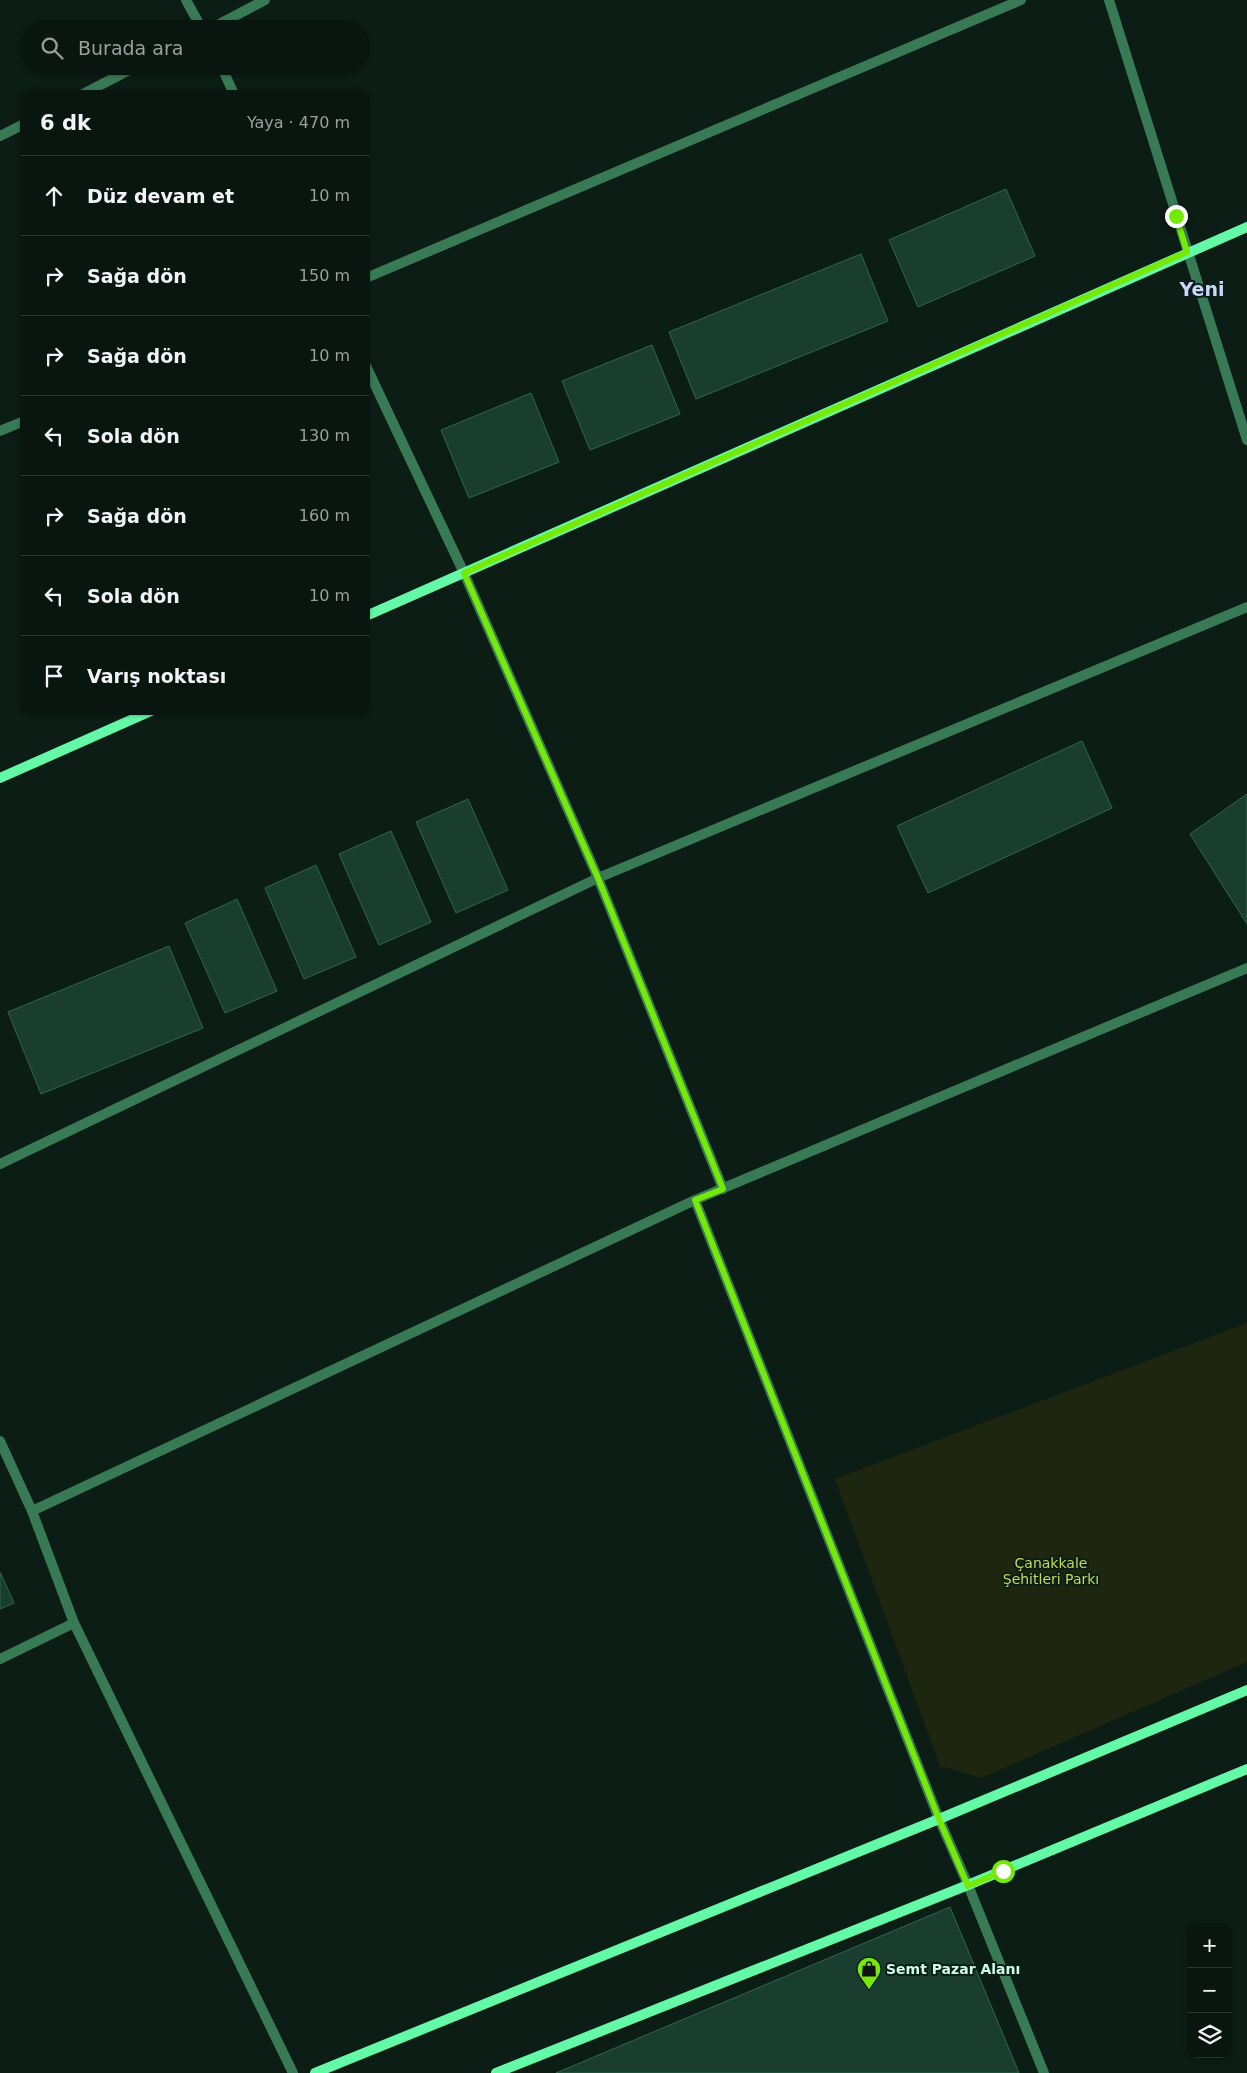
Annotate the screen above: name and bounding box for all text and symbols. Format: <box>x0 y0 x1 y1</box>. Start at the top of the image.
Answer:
search box <box>20 20 370 75</box>
icon: search <box>38 34 66 62</box>
text: Burada ara <box>78 37 183 59</box>
text: 6 dk <box>40 111 91 135</box>
text: Yaya · 470 m <box>247 113 350 132</box>
icon: ahead <box>40 182 68 210</box>
text: Düz devam et <box>87 185 234 207</box>
text: 10 m <box>309 186 350 205</box>
route end <box>1165 205 1188 228</box>
icon: right <box>40 262 68 290</box>
text: Sağa dön <box>87 265 187 287</box>
text: 150 m <box>299 266 350 285</box>
district label: Yeni <box>1179 278 1224 300</box>
icon: right <box>40 342 68 370</box>
text: Sağa dön <box>87 345 187 367</box>
text: 10 m <box>309 346 350 365</box>
icon: left <box>40 422 68 450</box>
text: Sola dön <box>87 425 180 447</box>
text: 130 m <box>299 426 350 445</box>
icon: right <box>40 502 68 530</box>
text: Sağa dön <box>87 505 187 527</box>
text: 160 m <box>299 506 350 525</box>
icon: left <box>40 582 68 610</box>
text: Sola dön <box>87 585 180 607</box>
text: 10 m <box>309 586 350 605</box>
icon: arrive <box>40 662 68 690</box>
text: Varış noktası <box>87 665 226 687</box>
park label: Çanakkale Şehitleri Parkı <box>1003 1555 1099 1587</box>
route start <box>992 1860 1015 1883</box>
map controls <box>1187 1923 1232 2058</box>
button: + <box>1187 1923 1232 1968</box>
shop icon: Semt Pazar Alanı <box>856 1956 882 1990</box>
place label: Semt Pazar Alanı <box>886 1961 1020 1977</box>
button: − <box>1187 1968 1232 2013</box>
button: layers <box>1187 2013 1232 2058</box>

